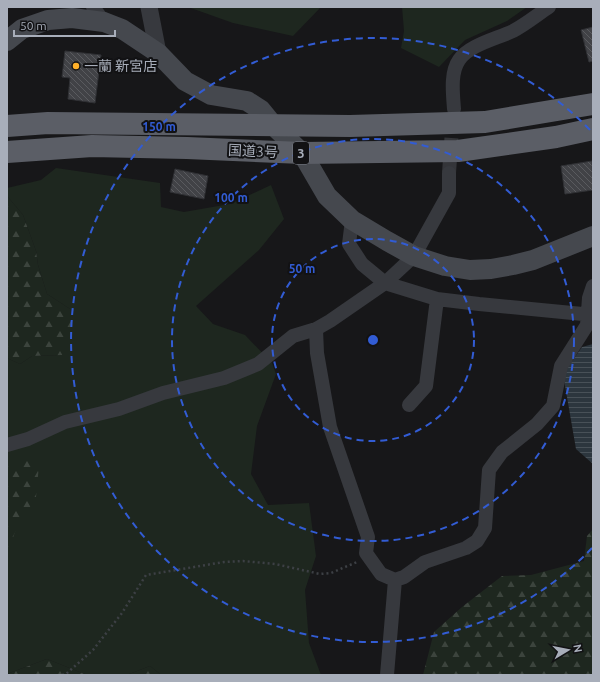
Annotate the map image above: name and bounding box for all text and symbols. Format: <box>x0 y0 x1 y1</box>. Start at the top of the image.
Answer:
scale bar <box>14 12 115 38</box>
text: 50 m <box>20 19 47 32</box>
place label: 一蘭 新宮店 <box>84 58 157 74</box>
marker: 一蘭 新宮店 <box>71 61 81 71</box>
text: 150 m <box>142 120 176 133</box>
street label: 国道3号 <box>228 142 278 160</box>
road number: 3 <box>293 142 309 164</box>
text: 100 m <box>214 191 248 204</box>
text: 50 m <box>289 262 315 275</box>
centre of rings <box>366 333 380 347</box>
north arrow <box>548 630 588 670</box>
text: N <box>571 643 584 653</box>

